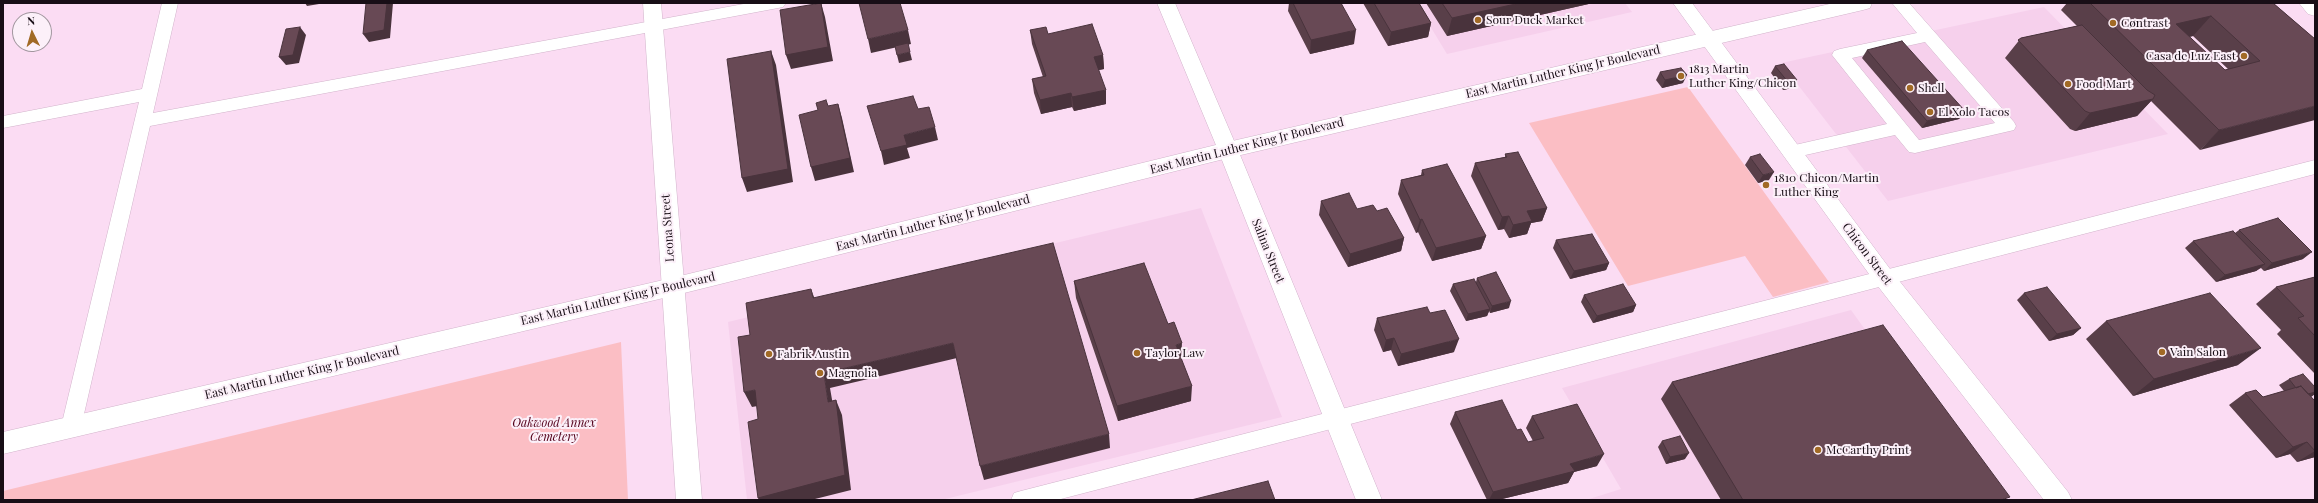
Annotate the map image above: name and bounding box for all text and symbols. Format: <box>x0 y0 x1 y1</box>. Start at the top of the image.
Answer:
north arrow <box>12 12 52 52</box>
text: N <box>26 13 36 28</box>
place label: Sour Duck Market <box>1486 13 1583 27</box>
marker: Sour Duck Market <box>1473 15 1483 25</box>
place label: Cøntrast <box>2121 16 2168 30</box>
marker: Cøntrast <box>2108 18 2118 28</box>
street label: East Martin Luther King Jr Boulevard <box>1464 43 1662 101</box>
place label: Casa de Luz East <box>2146 49 2236 63</box>
marker: Casa de Luz East <box>2239 51 2249 61</box>
place label: 1813 Martin Luther King/Chicon <box>1689 62 1796 90</box>
marker: 1813 Martin Luther King/Chicon <box>1676 71 1686 81</box>
place label: Food Mart <box>2076 77 2132 91</box>
marker: Food Mart <box>2063 79 2073 89</box>
place label: Shell <box>1918 81 1944 95</box>
marker: Shell <box>1905 83 1915 93</box>
place label: El Xolo Tacos <box>1938 105 2009 119</box>
marker: El Xolo Tacos <box>1925 107 1935 117</box>
street label: East Martin Luther King Jr Boulevard <box>1149 115 1345 177</box>
place label: 1810 Chicon/Martin Luther King <box>1774 171 1879 199</box>
marker: 1810 Chicon/Martin Luther King <box>1761 180 1771 190</box>
street label: East Martin Luther King Jr Boulevard <box>835 192 1031 254</box>
street label: Leona Street <box>658 194 678 262</box>
street label: Salina Street <box>1249 217 1287 285</box>
street label: Chicon Street <box>1839 220 1895 288</box>
street label: East Martin Luther King Jr Boulevard <box>519 270 717 328</box>
street label: East Martin Luther King Jr Boulevard <box>203 344 401 402</box>
place label: Vain Salon <box>2170 345 2226 359</box>
place label: Taylor Law <box>1145 346 1204 360</box>
place label: Fabrik Austin <box>777 347 849 361</box>
marker: Vain Salon <box>2157 347 2167 357</box>
marker: Taylor Law <box>1132 348 1142 358</box>
marker: Fabrik Austin <box>764 349 774 359</box>
place label: Magnolia <box>828 366 877 380</box>
marker: Magnolia <box>815 368 825 378</box>
park label: Oakwood Annex Cemetery <box>512 416 596 444</box>
place label: McCarthy Print <box>1826 443 1909 457</box>
marker: McCarthy Print <box>1813 445 1823 455</box>

